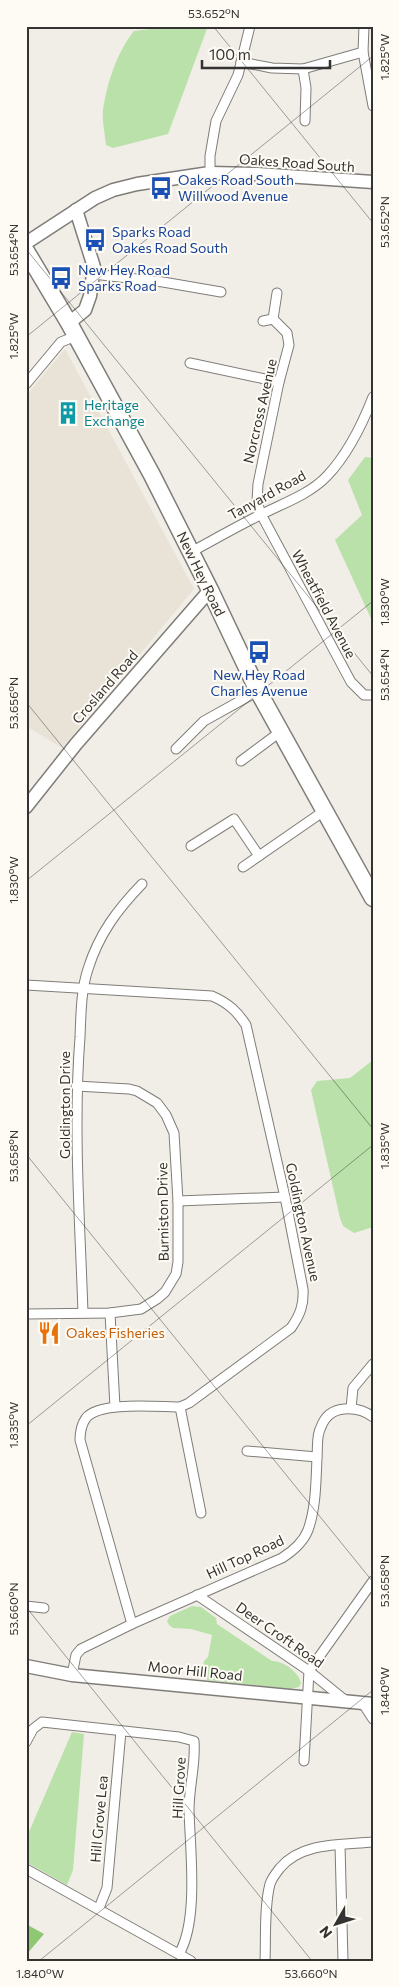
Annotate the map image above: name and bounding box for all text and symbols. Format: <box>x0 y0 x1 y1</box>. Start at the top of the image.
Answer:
text: 53.652°N <box>188 6 240 20</box>
text: 1.825°W <box>377 34 391 80</box>
scale bar <box>202 38 329 70</box>
text: 100 m <box>209 45 251 63</box>
street label: Oakes Road South <box>239 150 355 175</box>
place label: Oakes Road South Willwood Avenue <box>178 171 294 204</box>
bus stop icon: Oakes Road South Willwood Avenue <box>148 175 174 201</box>
text: 53.652°N <box>377 196 391 248</box>
place label: Sparks Road Oakes Road South <box>112 223 228 256</box>
text: 53.654°N <box>6 224 20 276</box>
bus stop icon: Sparks Road Oakes Road South <box>82 227 108 253</box>
place label: New Hey Road Sparks Road <box>78 261 170 294</box>
bus stop icon: New Hey Road Sparks Road <box>48 265 74 291</box>
text: 1.825°W <box>6 313 20 359</box>
street label: Norcross Avenue <box>239 357 280 465</box>
place label: Heritage Exchange <box>84 396 145 429</box>
building icon: Heritage Exchange <box>55 400 81 426</box>
street label: Tanyard Road <box>225 466 309 523</box>
street label: New Hey Road <box>174 529 229 619</box>
street label: Wheatfield Avenue <box>289 547 360 661</box>
text: 1.830°W <box>377 578 391 626</box>
bus stop icon: New Hey Road Charles Avenue <box>246 639 272 665</box>
street label: Crosland Road <box>68 646 141 727</box>
text: 53.654°N <box>377 649 391 701</box>
place label: New Hey Road Charles Avenue <box>210 666 308 699</box>
text: 53.656°N <box>6 677 20 729</box>
text: 1.830°W <box>6 856 20 904</box>
street label: Goldington Drive <box>56 1051 73 1159</box>
text: 1.835°W <box>377 1123 391 1169</box>
text: 53.658°N <box>6 1130 20 1182</box>
street label: Goldington Avenue <box>283 1161 324 1283</box>
street label: Burniston Drive <box>153 1162 172 1262</box>
restaurant icon: Oakes Fisheries <box>36 1320 62 1346</box>
place label: Oakes Fisheries <box>66 1324 165 1341</box>
text: 1.835°W <box>6 1402 20 1448</box>
street label: Hill Top Road <box>203 1531 286 1582</box>
text: 53.658°N <box>377 1555 391 1607</box>
text: 53.660°N <box>6 1582 20 1636</box>
street label: Deer Croft Road <box>233 1598 327 1671</box>
street label: Moor Hill Road <box>147 1657 243 1684</box>
text: 1.840°W <box>377 1667 391 1715</box>
street label: Hill Grove <box>168 1757 189 1819</box>
street label: Hill Grove Lea <box>86 1775 111 1863</box>
north arrow <box>312 1900 362 1950</box>
text: N <box>316 1923 335 1942</box>
text: 1.840°W <box>16 1966 64 1980</box>
text: 53.660°N <box>284 1966 338 1980</box>

